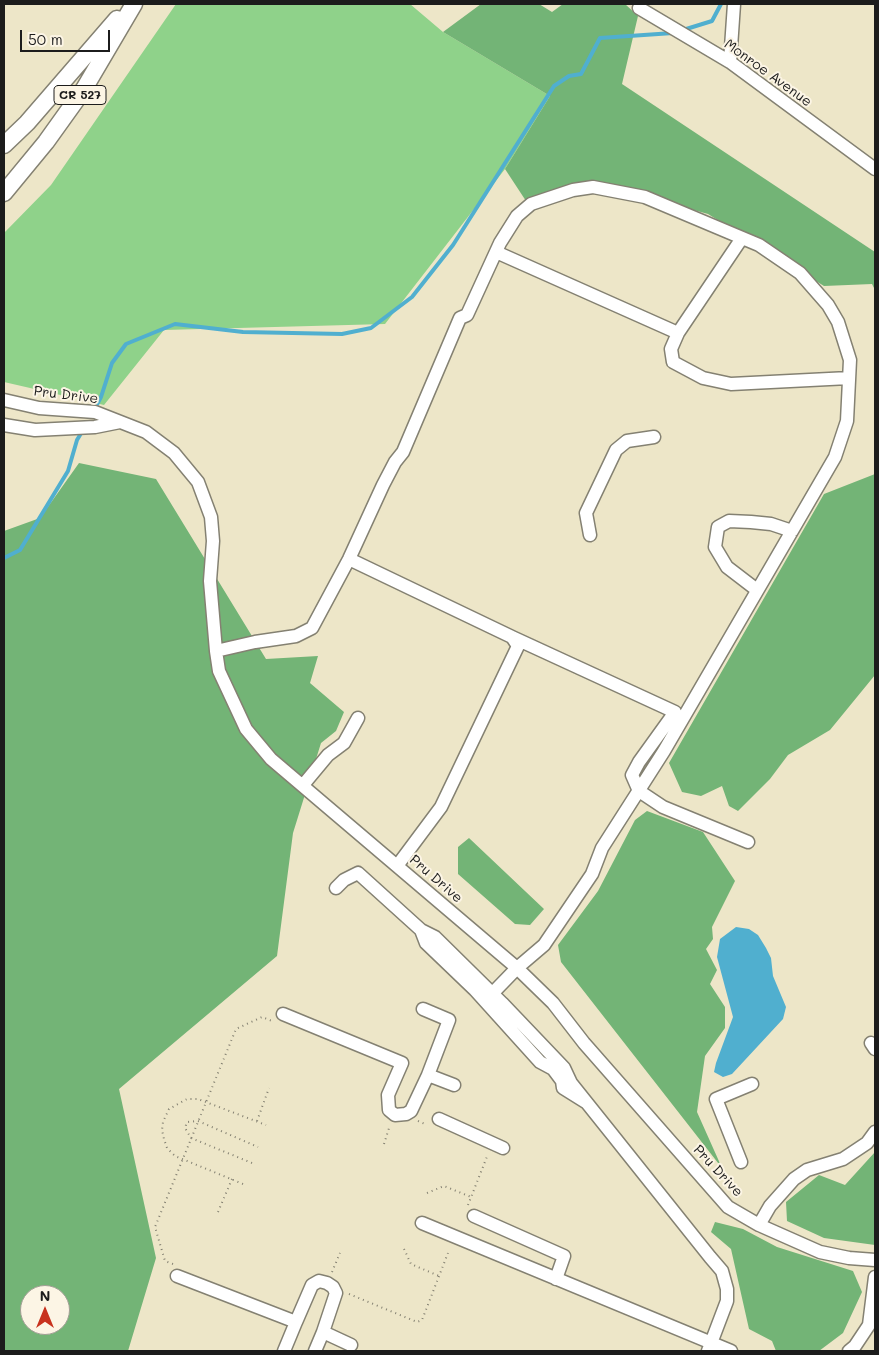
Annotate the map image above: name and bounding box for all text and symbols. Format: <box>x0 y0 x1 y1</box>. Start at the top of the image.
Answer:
scale bar <box>22 20 112 52</box>
text: 50 m <box>28 29 63 49</box>
street label: Monroe Avenue <box>721 36 815 110</box>
road number: CR 527 <box>54 86 106 104</box>
street label: Pru Drive <box>33 383 99 407</box>
street label: Pru Drive <box>406 851 466 907</box>
street label: Pru Drive <box>690 1142 746 1200</box>
north arrow <box>20 1285 70 1335</box>
text: N <box>40 1286 50 1305</box>

